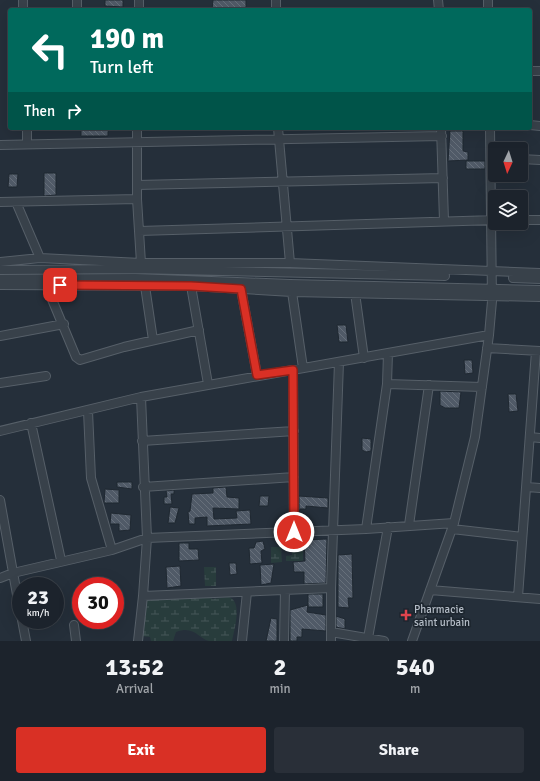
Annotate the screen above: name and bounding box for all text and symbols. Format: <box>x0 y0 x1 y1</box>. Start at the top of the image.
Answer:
text: 190 m <box>90 22 164 56</box>
icon: left <box>24 24 76 76</box>
text: Turn left <box>90 56 153 78</box>
icon: right <box>63 100 85 122</box>
text: Then <box>24 102 55 120</box>
north arrow <box>488 142 528 182</box>
map controls <box>488 142 528 230</box>
button: layers <box>488 190 528 230</box>
pin <box>43 268 77 302</box>
icon: arrive <box>49 274 71 296</box>
position arrow <box>273 511 315 553</box>
speed limit sign: 30 <box>72 577 124 629</box>
text: 23 <box>27 585 49 610</box>
place label: Pharmacie saint urbain <box>414 603 470 629</box>
text: km/h <box>27 607 49 619</box>
marker: Pharmacie saint urbain <box>401 610 411 620</box>
text: 13:52 <box>105 652 164 682</box>
text: 2 <box>274 652 286 682</box>
text: 540 <box>396 652 435 682</box>
text: Arrival <box>116 681 153 697</box>
text: min <box>270 681 291 697</box>
text: m <box>410 681 420 697</box>
button: Exit <box>16 727 266 773</box>
button: Share <box>274 727 524 773</box>

